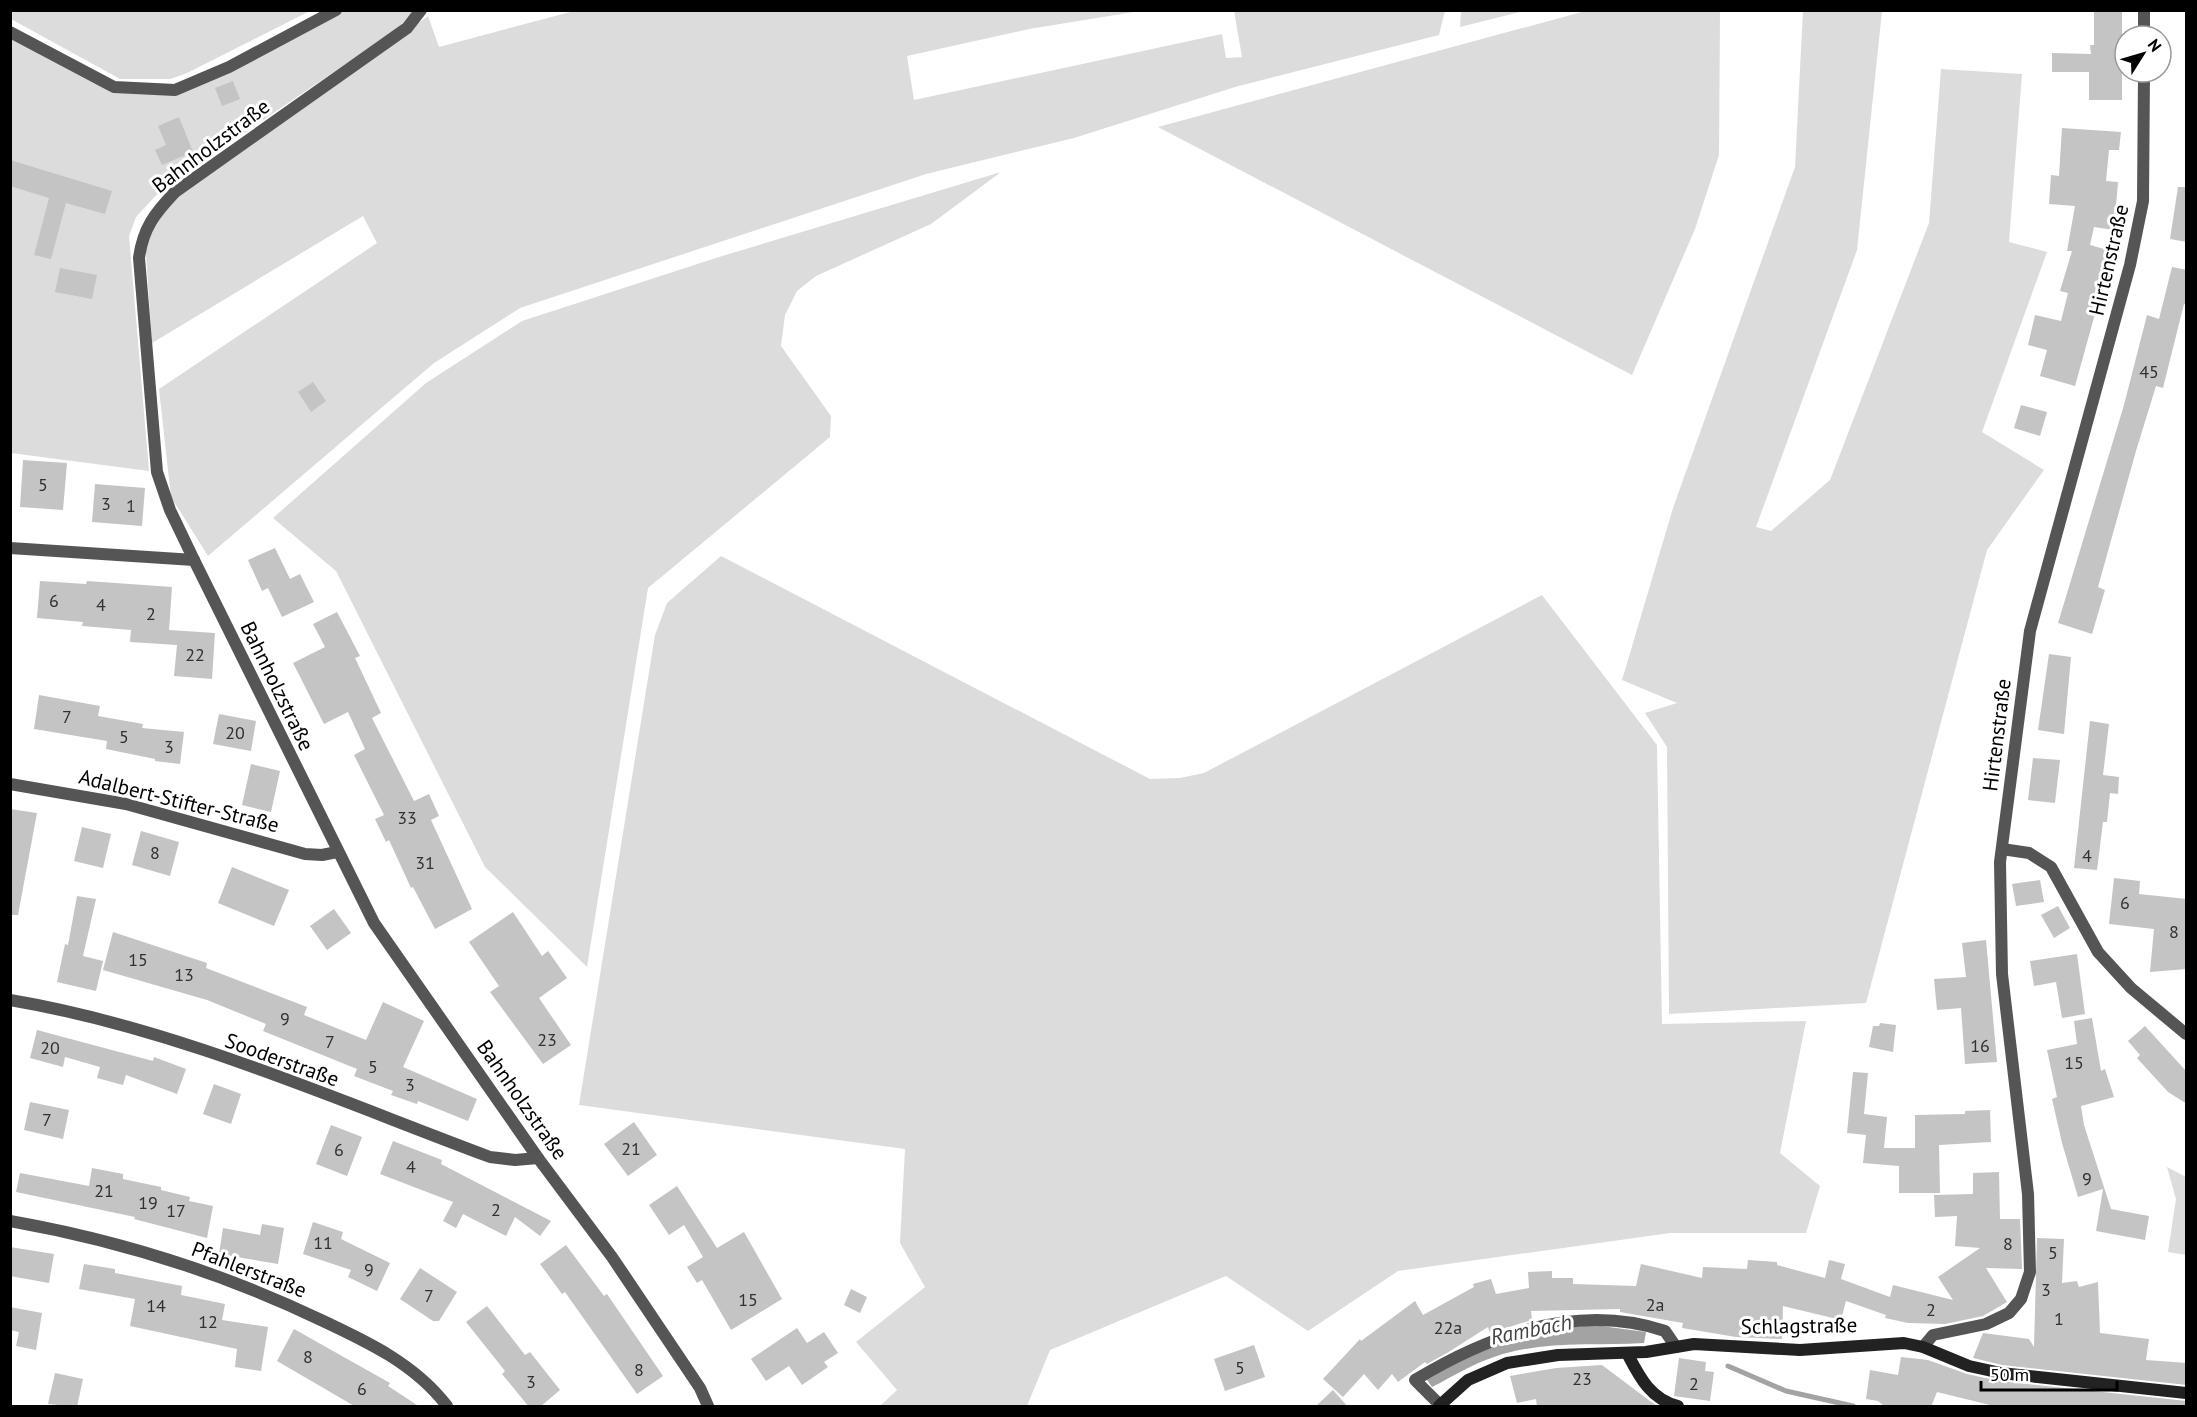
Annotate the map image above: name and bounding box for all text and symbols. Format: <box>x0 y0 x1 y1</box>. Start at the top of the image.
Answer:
north arrow <box>2113 24 2173 84</box>
text: N <box>2144 35 2166 55</box>
street label: Bahnholzstraße <box>146 93 275 199</box>
street label: Hirtenstraße <box>2083 202 2134 318</box>
house number: 45 <box>2139 360 2159 383</box>
house number: 5 <box>38 473 48 496</box>
house number: 3 <box>101 492 111 515</box>
house number: 1 <box>126 494 136 517</box>
house number: 6 <box>49 589 59 612</box>
house number: 4 <box>96 593 106 616</box>
house number: 2 <box>146 602 156 625</box>
street label: Bahnholzstraße <box>235 617 320 755</box>
house number: 22 <box>185 643 205 666</box>
street label: Hirtenstraße <box>1976 677 2017 793</box>
house number: 7 <box>62 705 72 728</box>
house number: 20 <box>225 721 245 744</box>
house number: 5 <box>119 725 129 748</box>
house number: 3 <box>164 735 174 758</box>
street label: Adalbert-Stifter-Straße <box>76 763 282 838</box>
house number: 33 <box>397 806 417 829</box>
house number: 8 <box>150 841 160 864</box>
house number: 4 <box>2082 844 2092 867</box>
house number: 31 <box>415 851 435 874</box>
house number: 6 <box>2120 891 2130 914</box>
house number: 8 <box>2169 920 2179 943</box>
house number: 15 <box>128 948 148 971</box>
house number: 13 <box>174 963 194 986</box>
house number: 9 <box>280 1007 290 1030</box>
street label: Sooderstraße <box>221 1026 343 1093</box>
house number: 23 <box>537 1028 557 1051</box>
house number: 7 <box>325 1030 335 1053</box>
street label: Bahnholzstraße <box>471 1034 574 1165</box>
house number: 16 <box>1970 1034 1990 1057</box>
house number: 20 <box>40 1036 60 1059</box>
house number: 15 <box>2064 1051 2084 1074</box>
house number: 5 <box>368 1055 378 1078</box>
house number: 3 <box>405 1073 415 1096</box>
house number: 7 <box>42 1108 52 1131</box>
house number: 21 <box>621 1137 641 1160</box>
house number: 6 <box>334 1138 344 1161</box>
house number: 4 <box>406 1155 416 1178</box>
house number: 9 <box>2082 1167 2092 1190</box>
house number: 21 <box>94 1179 114 1202</box>
house number: 19 <box>138 1191 158 1214</box>
house number: 2 <box>491 1198 501 1221</box>
house number: 17 <box>166 1199 186 1222</box>
house number: 11 <box>313 1231 333 1254</box>
house number: 8 <box>2003 1232 2013 1255</box>
street label: Pfahlerstraße <box>188 1235 310 1304</box>
house number: 5 <box>2048 1241 2058 1264</box>
house number: 9 <box>364 1258 374 1281</box>
house number: 3 <box>2041 1278 2051 1301</box>
house number: 7 <box>424 1284 434 1307</box>
house number: 15 <box>738 1288 758 1311</box>
house number: 2a <box>1646 1293 1664 1316</box>
house number: 14 <box>146 1294 166 1317</box>
house number: 2 <box>1926 1298 1936 1321</box>
water label: Rambach <box>1488 1307 1574 1351</box>
house number: 1 <box>2054 1307 2064 1330</box>
house number: 12 <box>198 1310 218 1333</box>
street label: Schlagstraße <box>1740 1311 1857 1340</box>
house number: 22a <box>1434 1316 1462 1339</box>
house number: 8 <box>303 1345 313 1368</box>
scale bar <box>1981 1354 2118 1392</box>
house number: 5 <box>1235 1356 1245 1379</box>
house number: 8 <box>634 1358 644 1381</box>
text: 50 m <box>1990 1363 2029 1386</box>
house number: 23 <box>1572 1367 1592 1390</box>
house number: 3 <box>526 1370 536 1393</box>
house number: 2 <box>1689 1372 1699 1395</box>
house number: 6 <box>357 1377 367 1400</box>

